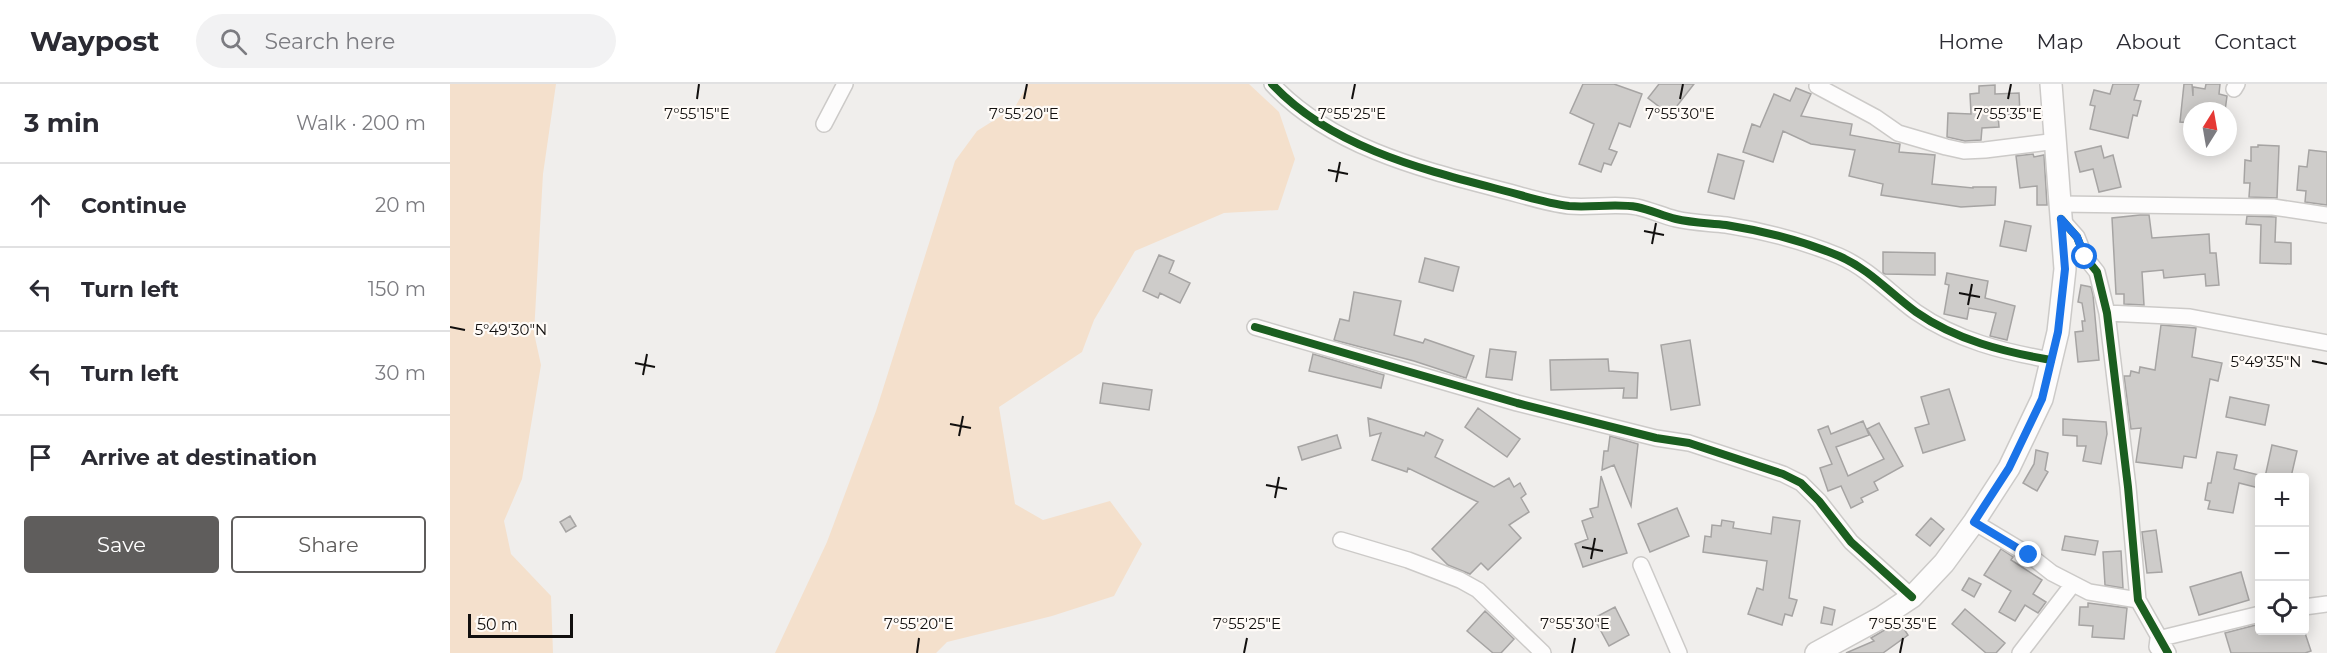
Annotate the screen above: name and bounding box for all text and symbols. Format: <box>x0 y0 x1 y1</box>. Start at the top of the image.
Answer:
search box <box>196 14 616 68</box>
text: Waypost <box>30 24 160 58</box>
icon: search <box>217 25 250 58</box>
text: Search here <box>265 28 395 55</box>
text: Home <box>1938 29 2003 54</box>
text: Map <box>2036 29 2083 54</box>
text: About <box>2116 29 2181 54</box>
text: Contact <box>2214 29 2297 54</box>
north arrow <box>2183 102 2237 156</box>
text: 7°55'15"E <box>664 104 730 123</box>
text: 7°55'20"E <box>989 104 1059 123</box>
text: 7°55'25"E <box>1318 104 1386 123</box>
text: 7°55'30"E <box>1645 104 1715 123</box>
text: 7°55'35"E <box>1974 104 2042 123</box>
text: 3 min <box>24 107 100 139</box>
text: Walk · 200 m <box>296 111 426 135</box>
icon: ahead <box>24 189 57 222</box>
text: Continue <box>81 192 187 219</box>
text: 20 m <box>375 193 426 217</box>
route start <box>2071 243 2097 269</box>
icon: left <box>24 273 57 306</box>
text: Turn left <box>81 276 179 303</box>
text: 150 m <box>368 277 426 301</box>
text: 5°49'30"N <box>475 320 547 339</box>
text: 5°49'35"N <box>2231 352 2301 371</box>
icon: left <box>24 357 57 390</box>
text: Turn left <box>81 360 179 387</box>
text: 30 m <box>375 361 426 385</box>
icon: arrive <box>24 441 57 474</box>
text: Arrive at destination <box>81 444 317 471</box>
map controls <box>2255 473 2309 635</box>
button: + <box>2255 473 2309 527</box>
button: Save <box>24 516 219 573</box>
button: Share <box>231 516 426 573</box>
button: − <box>2255 527 2309 581</box>
route end <box>2015 541 2041 567</box>
button: locate <box>2255 581 2309 635</box>
scale bar <box>468 611 573 638</box>
text: 7°55'20"E <box>884 614 954 633</box>
text: 7°55'25"E <box>1213 614 1281 633</box>
text: 7°55'30"E <box>1540 614 1610 633</box>
text: 7°55'35"E <box>1869 614 1937 633</box>
text: 50 m <box>477 615 518 634</box>

